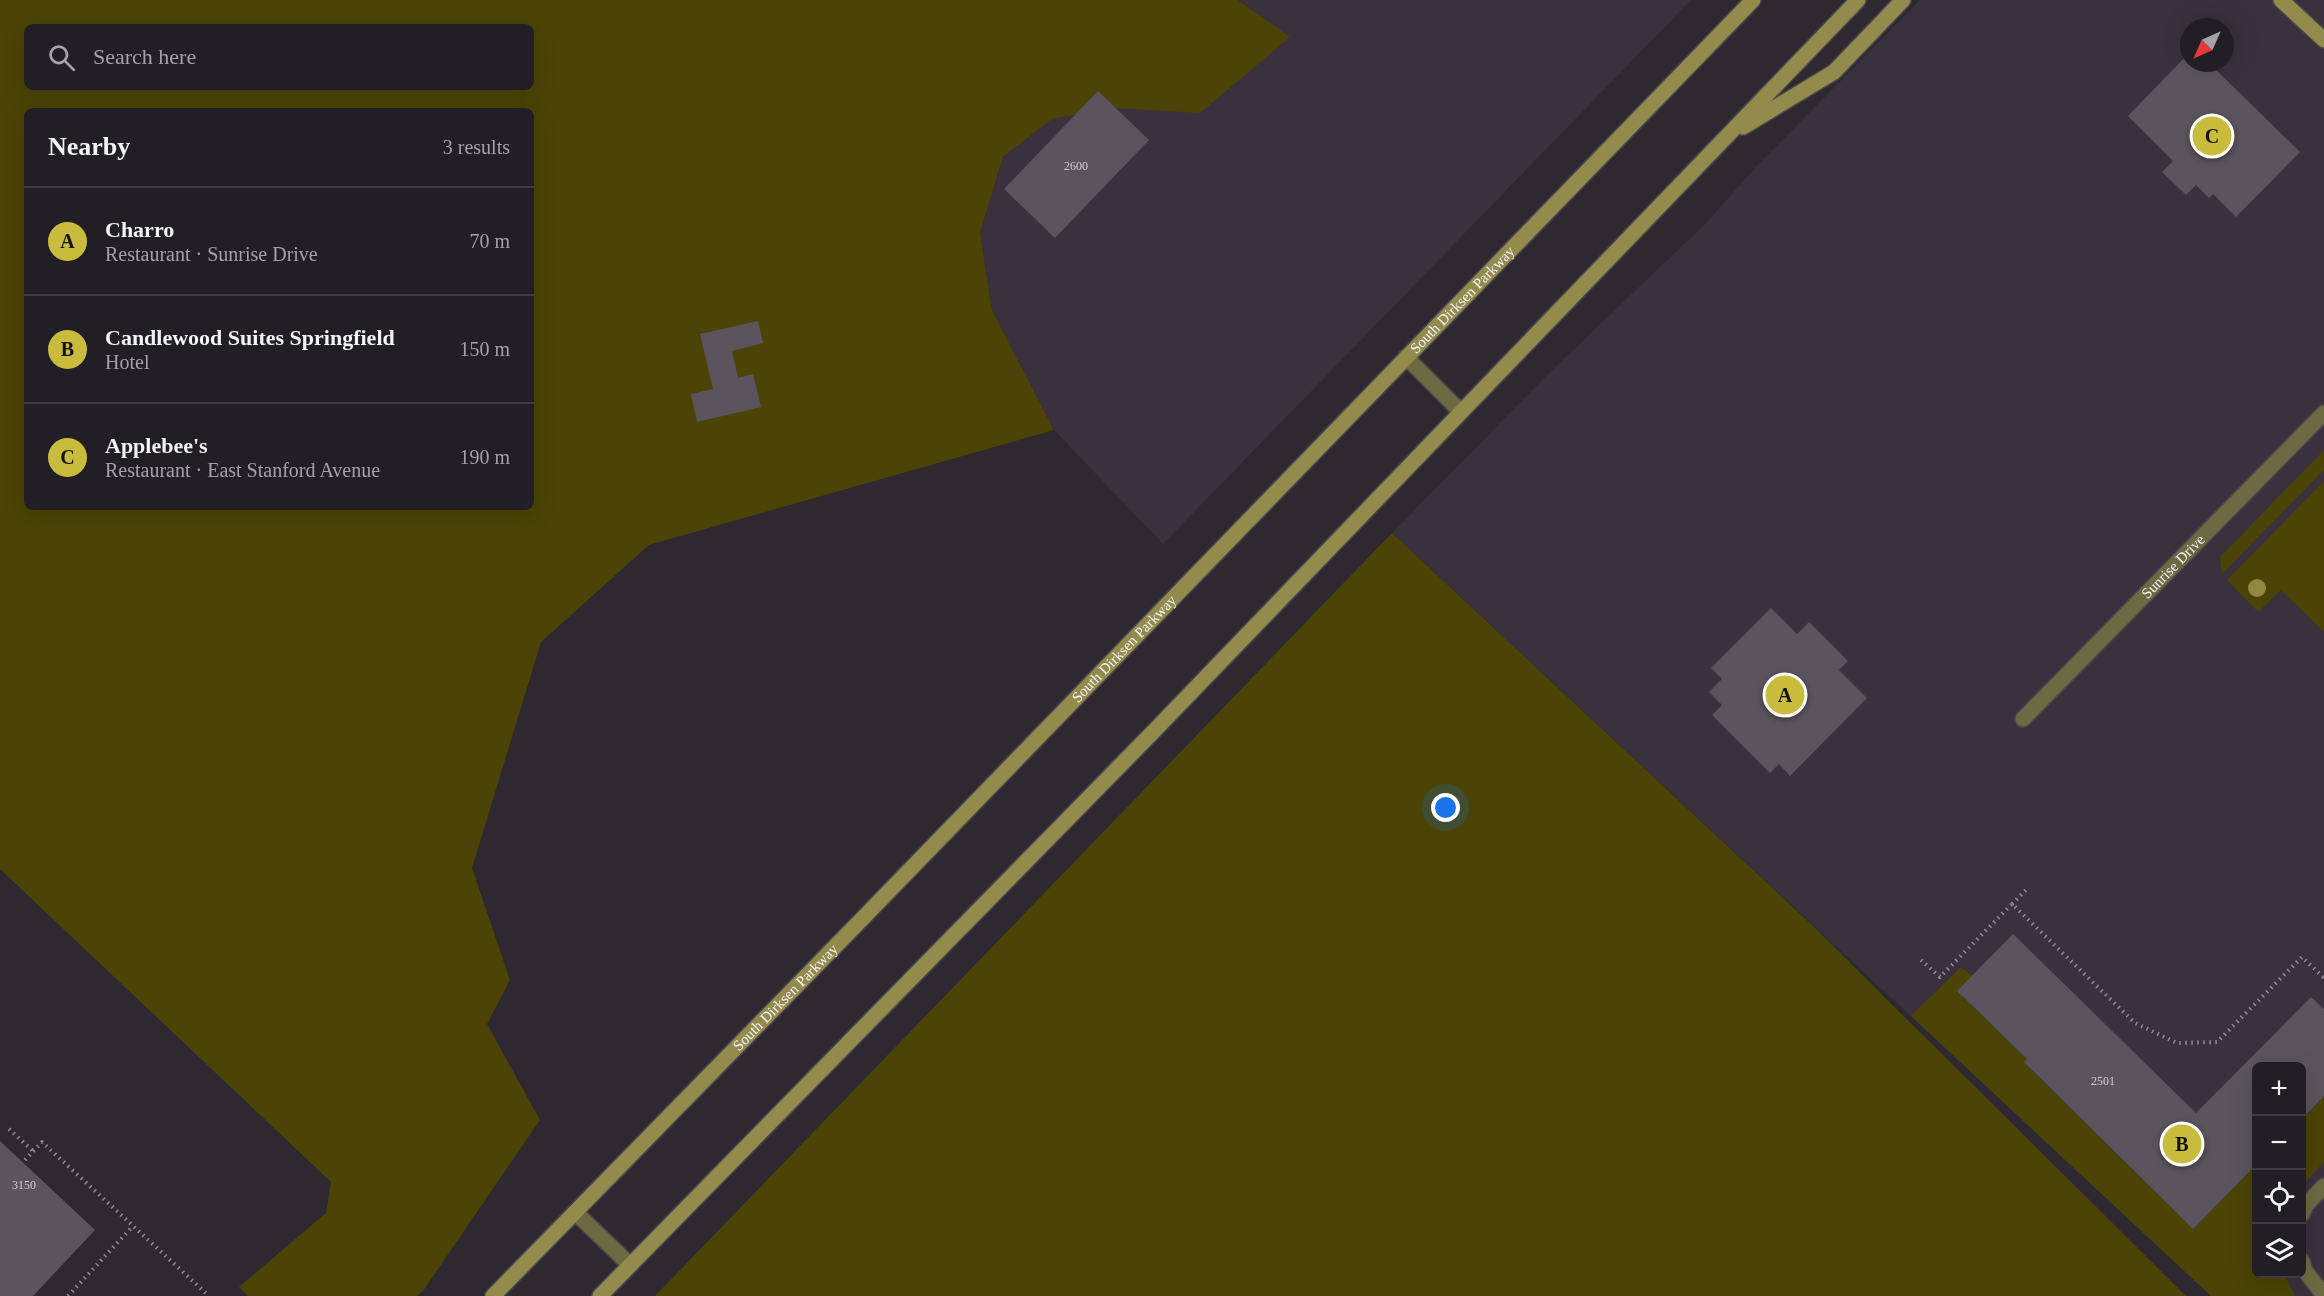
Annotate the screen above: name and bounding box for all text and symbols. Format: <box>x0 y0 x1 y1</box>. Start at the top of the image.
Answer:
north arrow <box>2180 18 2234 72</box>
search box <box>24 24 534 90</box>
icon: search <box>45 41 78 74</box>
text: Search here <box>93 44 196 69</box>
pin: C <box>2192 114 2232 158</box>
text: Nearby <box>48 132 130 161</box>
text: 3 results <box>443 136 510 158</box>
house number: 2600 <box>1064 159 1088 173</box>
text: Charro <box>105 217 174 242</box>
text: A <box>60 230 75 252</box>
text: 70 m <box>469 230 510 252</box>
text: Restaurant · Sunrise Drive <box>105 243 318 265</box>
street label: South Dirksen Parkway <box>1407 243 1518 357</box>
text: Candlewood Suites Springfield <box>105 325 395 350</box>
text: B <box>61 338 74 360</box>
text: 150 m <box>459 338 510 360</box>
text: Hotel <box>105 351 149 373</box>
text: Applebee's <box>105 433 208 458</box>
text: C <box>60 446 75 468</box>
text: 190 m <box>459 446 510 468</box>
text: Restaurant · East Stanford Avenue <box>105 459 380 481</box>
street label: Sunrise Drive <box>2138 531 2208 602</box>
street label: South Dirksen Parkway <box>1069 592 1180 705</box>
pin: A <box>1766 672 1804 718</box>
your location <box>1431 793 1460 822</box>
street label: South Dirksen Parkway <box>730 940 841 1054</box>
map controls <box>2252 1062 2306 1278</box>
button: + <box>2252 1062 2306 1116</box>
house number: 2501 <box>2091 1074 2115 1088</box>
button: − <box>2252 1116 2306 1170</box>
pin: B <box>2162 1122 2202 1166</box>
button: locate <box>2252 1170 2306 1224</box>
house number: 3150 <box>12 1178 36 1192</box>
button: layers <box>2252 1224 2306 1278</box>

